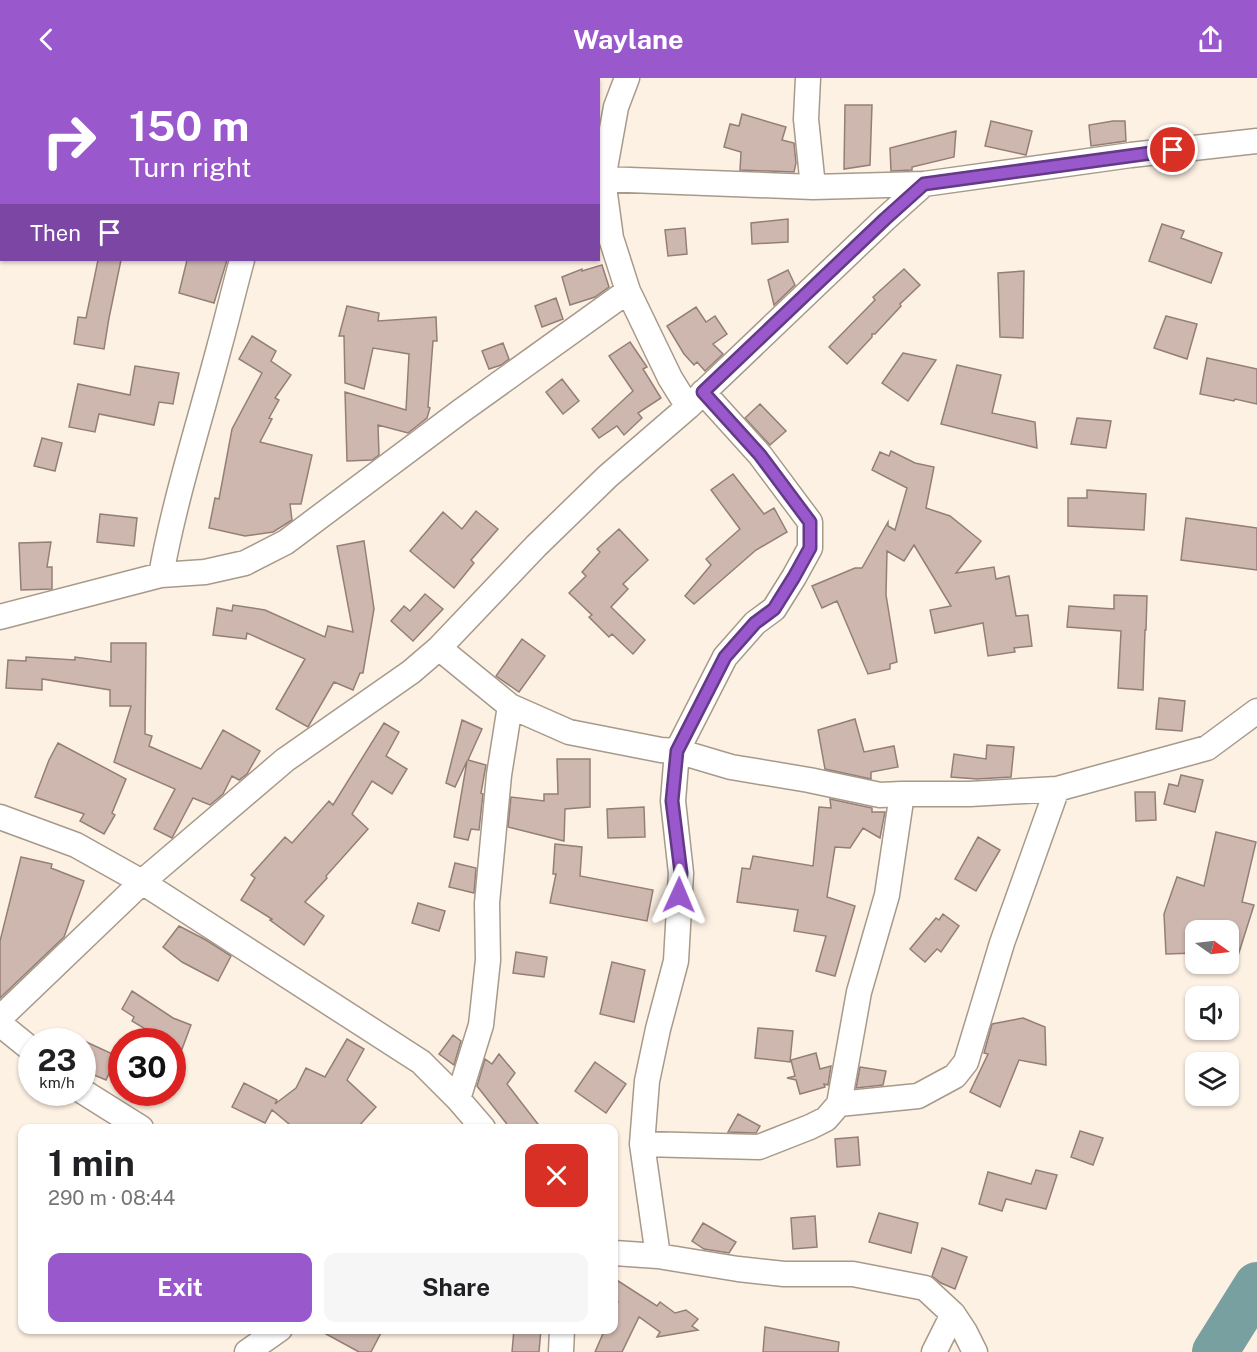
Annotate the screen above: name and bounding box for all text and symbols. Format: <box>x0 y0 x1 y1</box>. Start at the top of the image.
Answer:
icon: back <box>30 23 63 56</box>
text: Waylane <box>573 23 684 55</box>
icon: share <box>1194 23 1227 56</box>
text: 150 m <box>129 101 249 150</box>
icon: right <box>30 102 108 180</box>
pin <box>1147 124 1198 175</box>
icon: arrive <box>1156 133 1189 166</box>
text: Turn right <box>129 151 252 183</box>
icon: arrive <box>93 216 126 249</box>
text: Then <box>30 220 81 246</box>
position arrow <box>647 863 711 927</box>
north arrow <box>1185 920 1239 974</box>
map controls <box>1185 920 1239 1106</box>
button: sound <box>1185 986 1239 1040</box>
speed limit sign: 30 <box>108 1028 186 1106</box>
text: 23 <box>37 1042 77 1078</box>
button: layers <box>1185 1052 1239 1106</box>
text: km/h <box>39 1074 75 1091</box>
text: 1 min <box>48 1142 135 1184</box>
button: close <box>525 1144 588 1207</box>
text: 290 m · 08:44 <box>48 1186 175 1210</box>
button: Exit <box>48 1253 312 1322</box>
button: Share <box>324 1253 588 1322</box>

